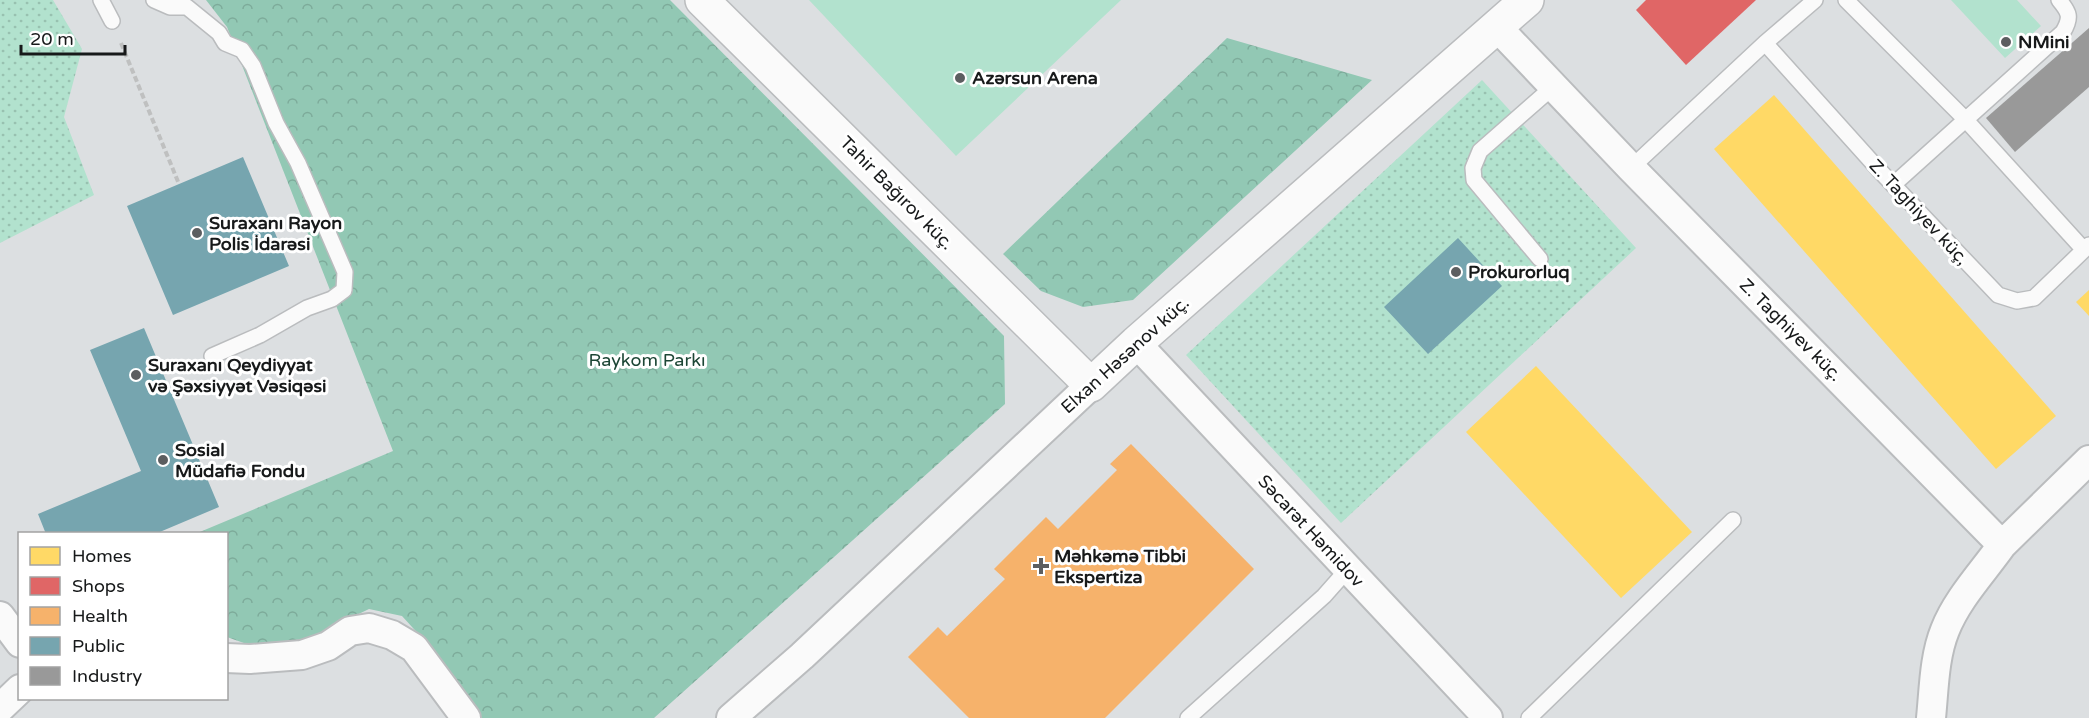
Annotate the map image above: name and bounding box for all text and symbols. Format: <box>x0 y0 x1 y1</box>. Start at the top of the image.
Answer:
scale bar <box>21 18 124 56</box>
text: 20 m <box>30 28 74 50</box>
place label: NMini <box>2018 31 2070 53</box>
marker: NMini <box>1999 35 2013 49</box>
place label: Azərsun Arena <box>972 67 1098 89</box>
marker: Azərsun Arena <box>953 71 967 85</box>
street label: Tahir Bağırov küç. <box>836 132 958 254</box>
street label: Z. Taghiyev küç, <box>1865 155 1973 269</box>
place label: Suraxanı Rayon Polis İdarəsi <box>209 212 342 255</box>
marker: Suraxanı Rayon Polis İdarəsi <box>190 226 204 240</box>
place label: Prokurorluq <box>1468 261 1570 283</box>
marker: Prokurorluq <box>1449 265 1463 279</box>
street label: Z. Taghiyev küç. <box>1735 274 1847 386</box>
street label: Elxan Həsənov küç. <box>1056 292 1194 418</box>
park label: Raykom Parkı <box>588 349 706 371</box>
place label: Suraxanı Qeydiyyat və Şəxsiyyət Vəsiqəsi <box>148 354 327 397</box>
marker: Suraxanı Qeydiyyat və Şəxsiyyət Vəsiqəsi <box>129 368 143 382</box>
place label: Sosial Müdafiə Fondu <box>175 439 305 482</box>
marker: Sosial Müdafiə Fondu <box>156 453 170 467</box>
street label: Səcarət Həmidov <box>1253 470 1369 592</box>
legend <box>18 532 228 700</box>
text: Homes <box>72 545 132 567</box>
place label: Məhkəmə Tibbi Ekspertiza <box>1054 545 1186 588</box>
marker: Məhkəmə Tibbi Ekspertiza <box>1032 557 1050 575</box>
text: Shops <box>72 575 125 597</box>
text: Health <box>72 605 128 627</box>
text: Public <box>72 635 125 657</box>
text: Industry <box>72 665 143 687</box>

